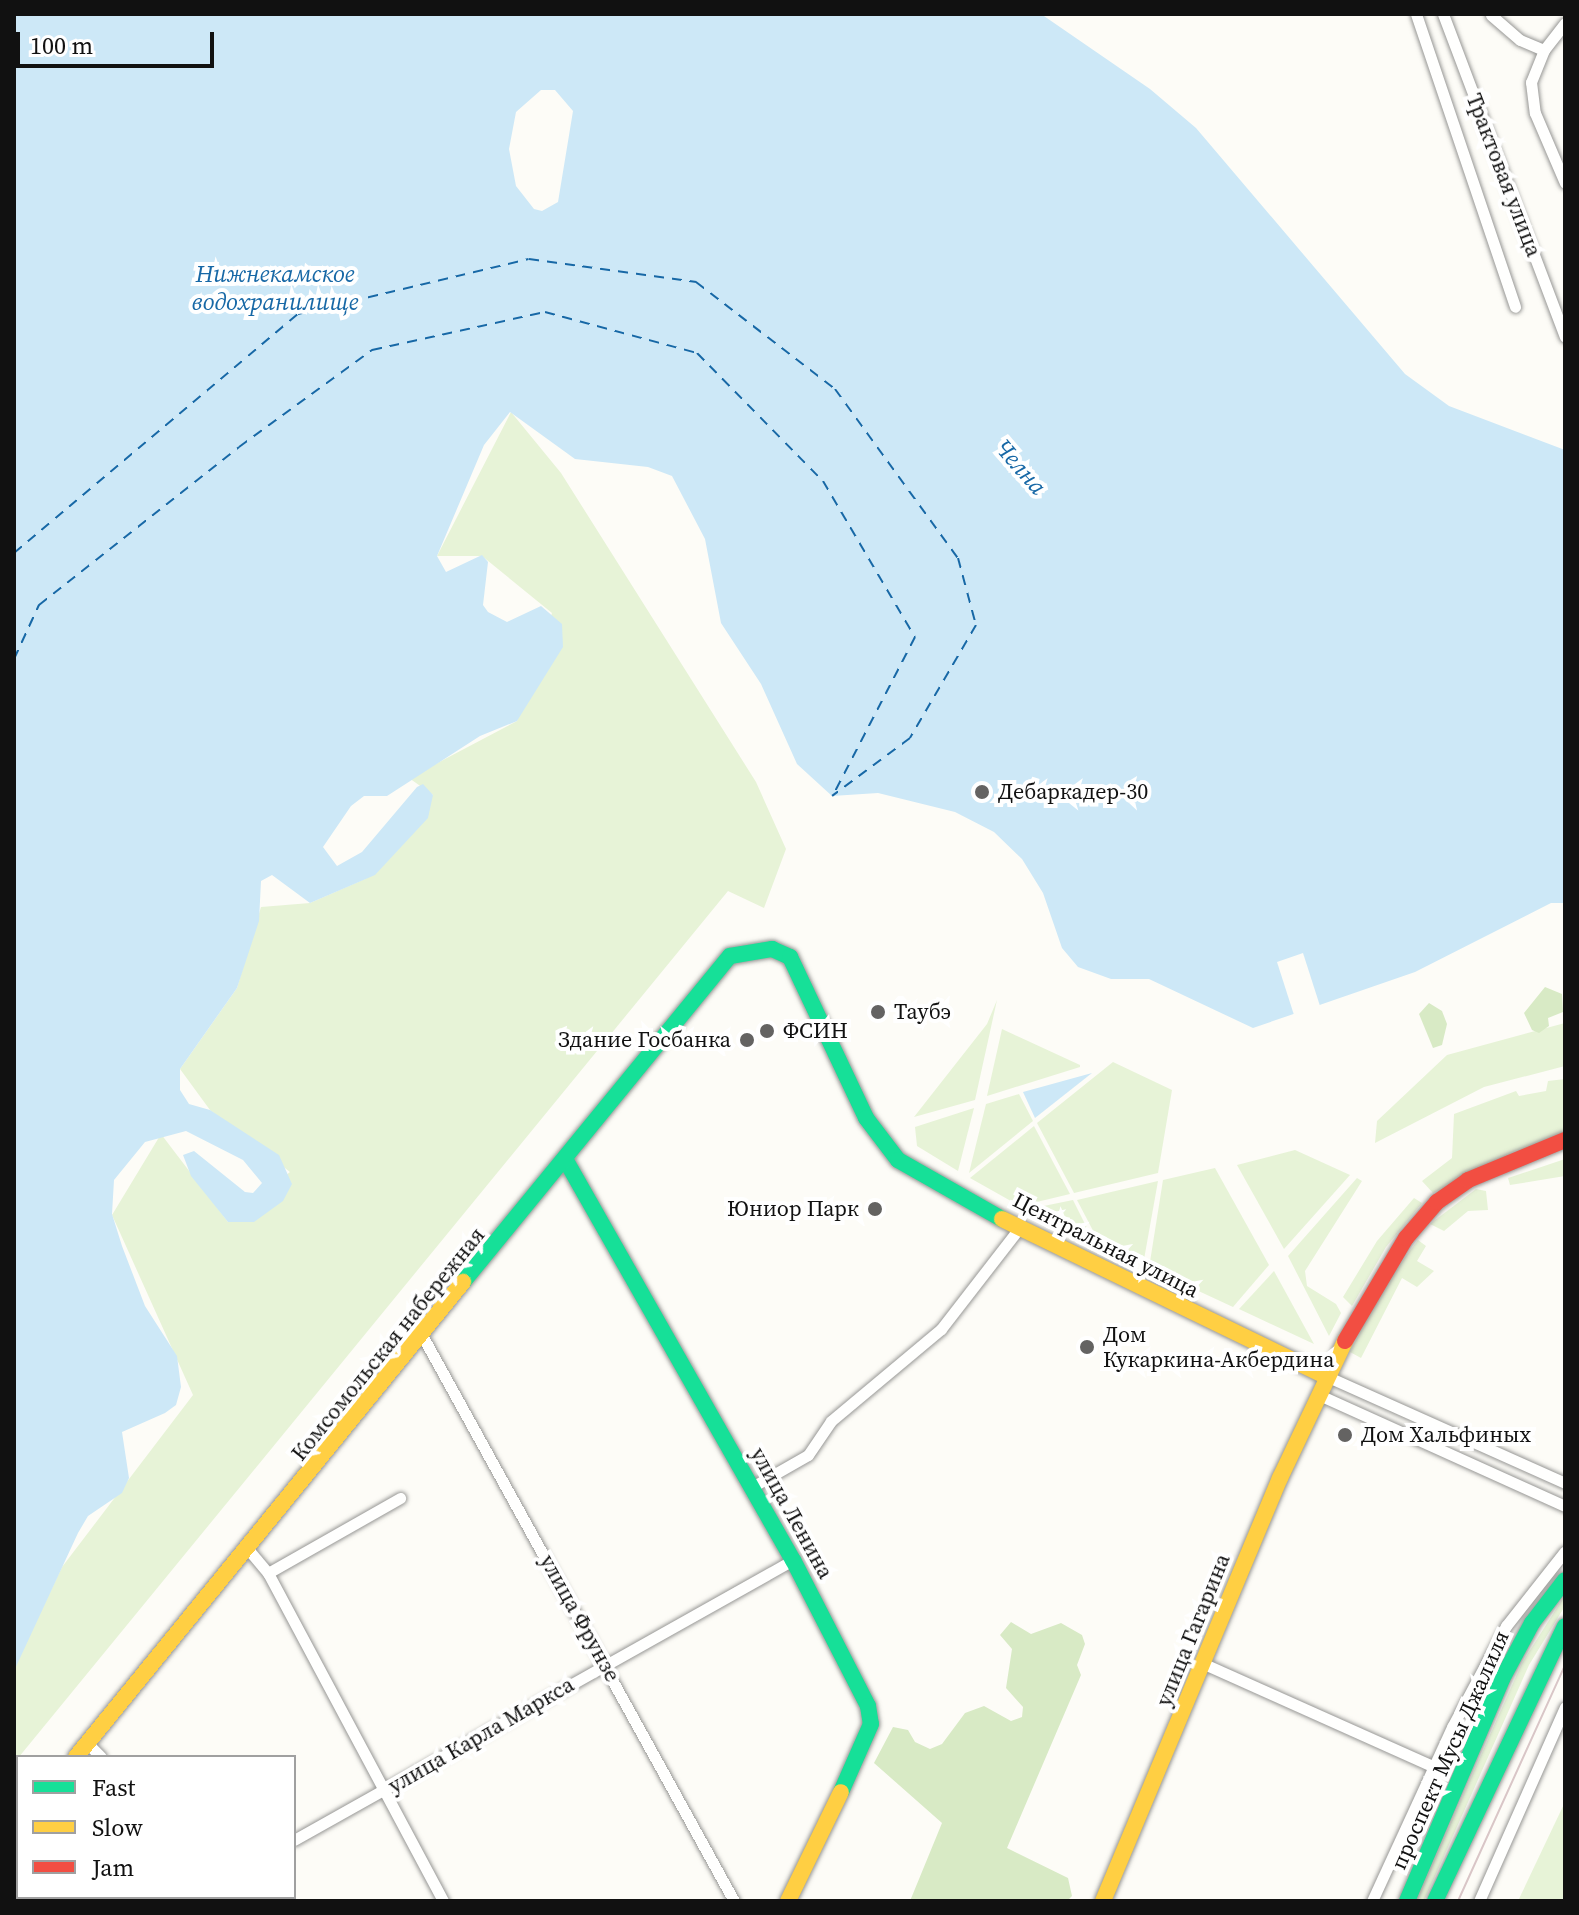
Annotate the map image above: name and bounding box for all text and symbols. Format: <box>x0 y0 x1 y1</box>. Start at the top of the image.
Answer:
scale bar <box>20 16 218 66</box>
text: 100 m <box>30 29 93 62</box>
street label: Трактовая улица <box>1461 90 1547 260</box>
water label: Нижнекамское водохранилище <box>192 260 358 316</box>
water label: Челна <box>989 433 1053 501</box>
place label: Дебаркадер-30 <box>998 779 1148 805</box>
marker: Дебаркадер-30 <box>973 783 991 801</box>
place label: Таубэ <box>894 999 951 1025</box>
marker: Таубэ <box>869 1003 887 1021</box>
place label: ФСИН <box>783 1018 848 1044</box>
marker: ФСИН <box>758 1022 776 1040</box>
place label: Здание Госбанка <box>558 1027 731 1053</box>
marker: Здание Госбанка <box>738 1031 756 1049</box>
street label: Центральная улица <box>1009 1187 1203 1303</box>
place label: Юниор Парк <box>727 1196 859 1222</box>
marker: Юниор Парк <box>866 1200 884 1218</box>
street label: Комсомольская набережная <box>286 1222 490 1466</box>
place label: Дом Кукаркина-Акбердина <box>1103 1321 1334 1372</box>
marker: Дом Кукаркина-Акбердина <box>1078 1338 1096 1356</box>
place label: Дом Хальфиных <box>1361 1422 1531 1448</box>
marker: Дом Хальфиных <box>1336 1426 1354 1444</box>
street label: улица Ленина <box>745 1443 839 1583</box>
street label: улица Фрунзе <box>534 1550 626 1686</box>
street label: улица Гагарина <box>1150 1550 1236 1710</box>
street label: проспект Мусы Джалиля <box>1385 1626 1515 1874</box>
street label: улица Карла Маркса <box>383 1671 579 1799</box>
legend <box>16 1755 296 1899</box>
text: Fast <box>92 1771 135 1804</box>
text: Slow <box>92 1811 143 1844</box>
text: Jam <box>92 1851 134 1884</box>

